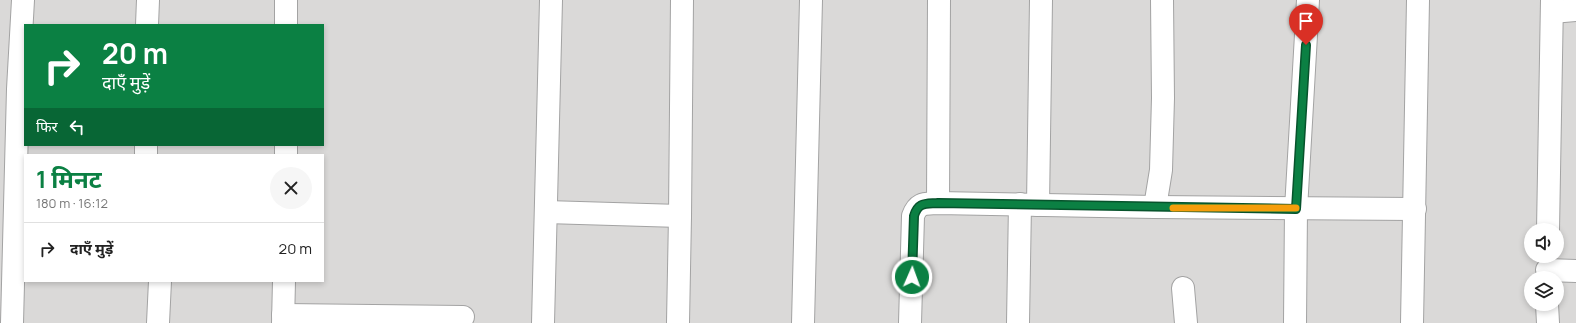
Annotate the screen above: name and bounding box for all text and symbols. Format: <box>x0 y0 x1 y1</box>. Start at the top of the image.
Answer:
pin <box>1289 4 1323 45</box>
icon: arrive <box>1295 10 1317 32</box>
text: 20 m <box>102 34 168 72</box>
icon: right <box>36 40 88 92</box>
text: दाएँ मुड़ें <box>102 70 150 94</box>
text: फिर <box>36 116 58 137</box>
icon: left <box>66 116 88 138</box>
text: 1 मिनट <box>36 162 102 195</box>
button: close <box>270 167 312 209</box>
text: 180 m · 16:12 <box>36 194 108 212</box>
map controls <box>1524 223 1564 311</box>
button: sound <box>1524 223 1564 263</box>
icon: right <box>36 238 58 260</box>
text: दाएँ मुड़ें <box>70 238 113 259</box>
text: 20 m <box>279 238 312 259</box>
position arrow <box>891 256 933 298</box>
button: layers <box>1524 271 1564 311</box>

